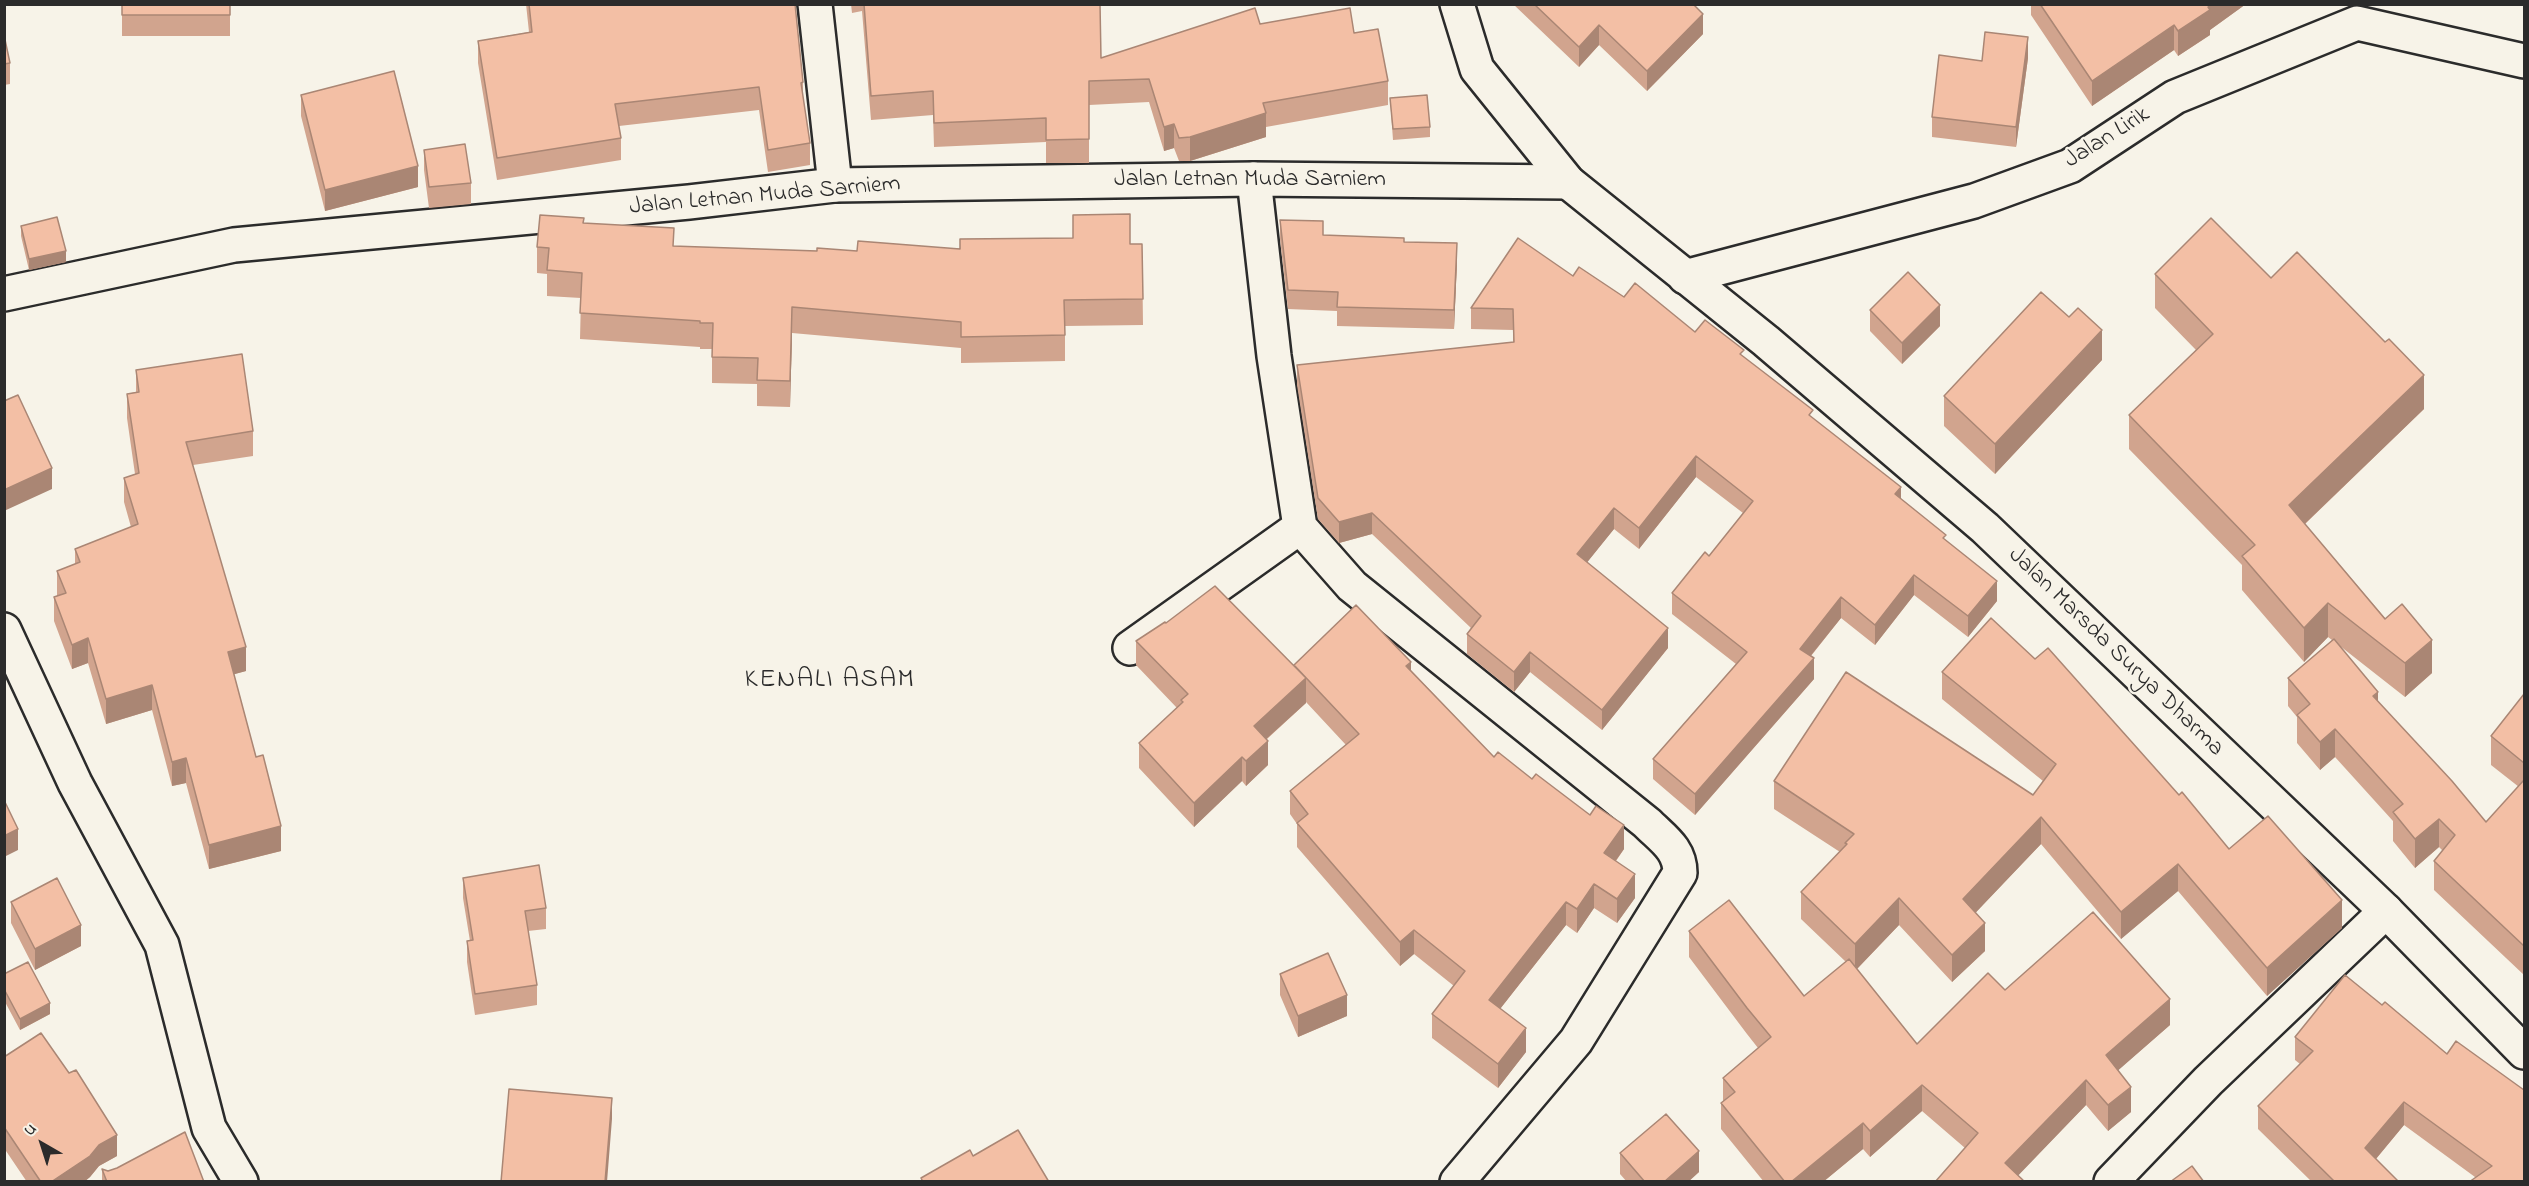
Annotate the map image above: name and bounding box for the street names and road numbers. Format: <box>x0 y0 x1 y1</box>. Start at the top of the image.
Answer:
street label: Jalan Lirik <box>2060 102 2156 176</box>
street label: Jalan Letnan Muda Sarniem <box>1114 167 1386 195</box>
street label: Jalan Letnan Muda Sarniem <box>628 171 902 223</box>
street label: Jalan Marsda Surya Dharma <box>2001 542 2229 764</box>

